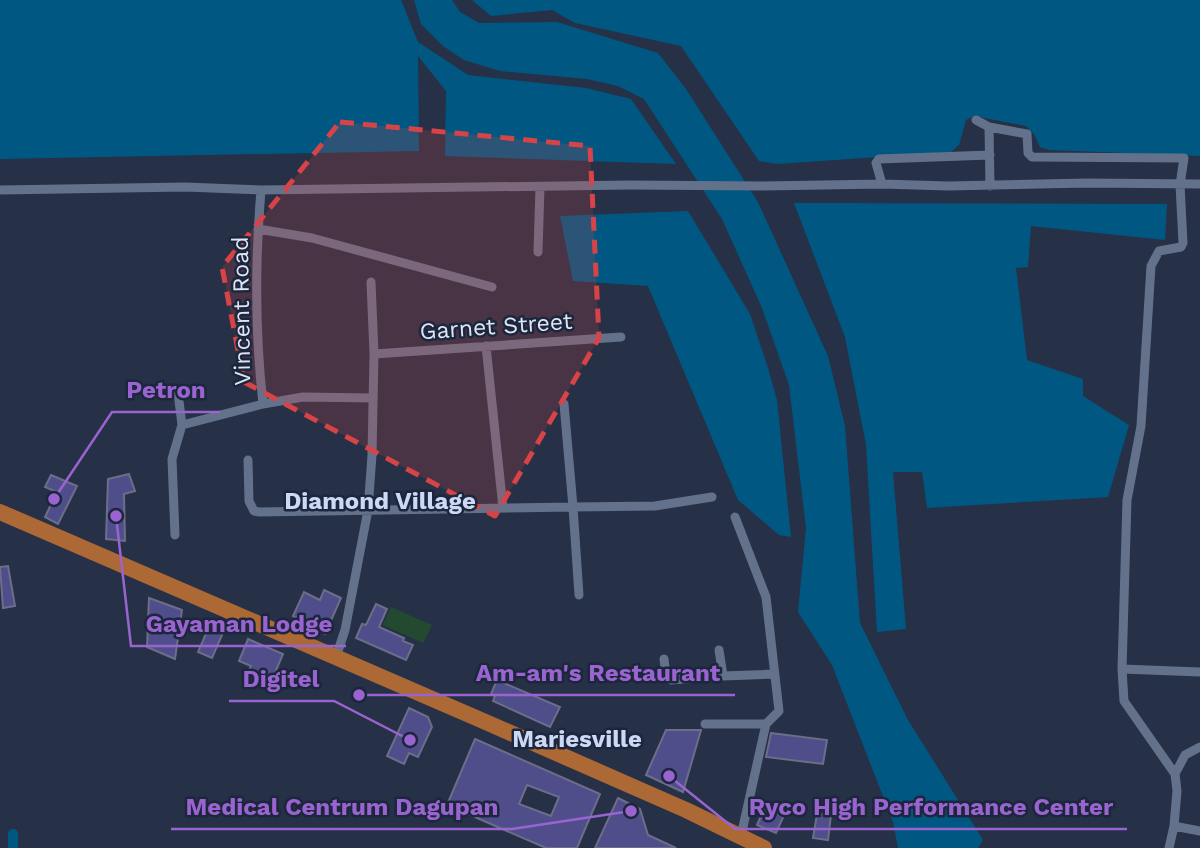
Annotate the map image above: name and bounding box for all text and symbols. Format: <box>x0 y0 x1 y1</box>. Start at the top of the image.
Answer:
street label: Vincent Road <box>227 236 256 386</box>
street label: Garnet Street <box>419 308 574 345</box>
callout: Petron <box>112 367 220 412</box>
text: Petron <box>126 376 206 404</box>
district label: Diamond Village <box>284 487 476 515</box>
callout: Gayaman Lodge <box>131 601 346 646</box>
text: Gayaman Lodge <box>146 610 333 638</box>
callout: Am-am's Restaurant <box>462 650 735 695</box>
callout: Digitel <box>229 656 334 701</box>
text: Am-am's Restaurant <box>476 659 721 687</box>
text: Digitel <box>243 665 320 693</box>
district label: Mariesville <box>512 725 642 753</box>
callout: Medical Centrum Dagupan <box>171 784 512 829</box>
callout: Ryco High Performance Center <box>735 784 1127 829</box>
text: Medical Centrum Dagupan <box>186 793 498 821</box>
text: Ryco High Performance Center <box>749 793 1114 821</box>

